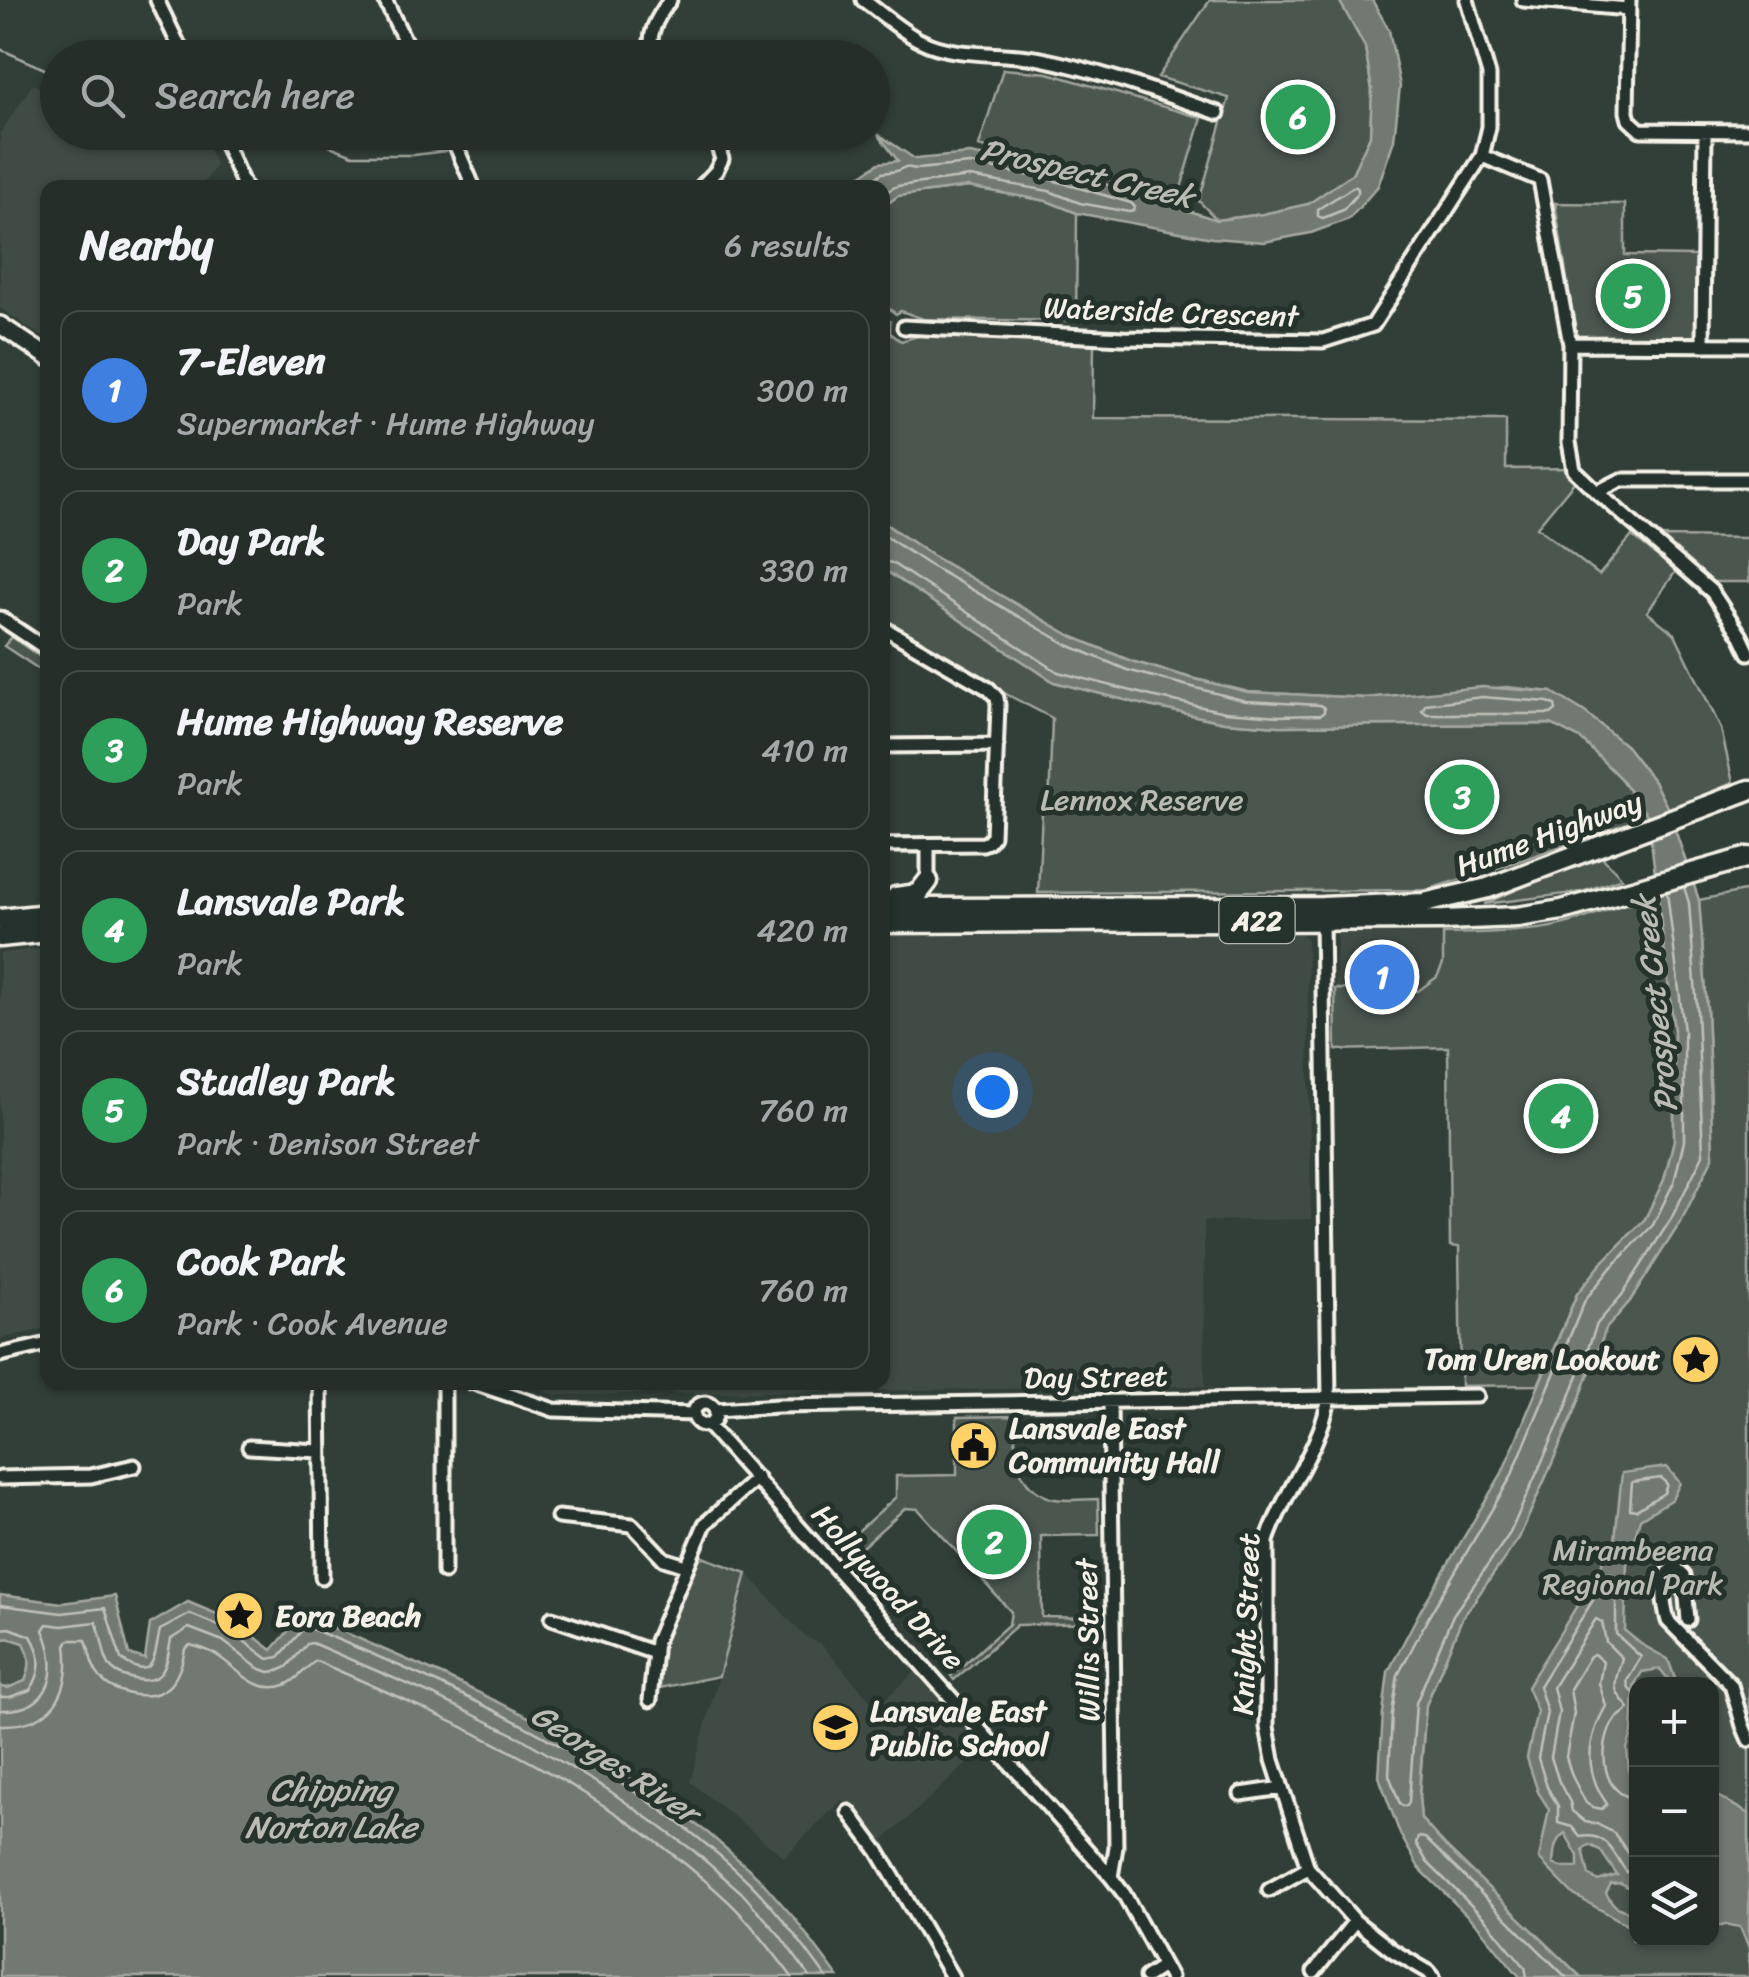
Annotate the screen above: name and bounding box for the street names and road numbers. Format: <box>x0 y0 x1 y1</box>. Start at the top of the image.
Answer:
street label: Waterside Crescent <box>1043 281 1301 344</box>
street label: Hume Highway <box>1448 775 1650 893</box>
road number: A22 <box>1220 897 1294 943</box>
street label: Day Street <box>1024 1349 1168 1405</box>
street label: Hollywood Drive <box>797 1490 979 1684</box>
street label: Knight Street <box>1216 1532 1276 1716</box>
street label: Willis Street <box>1060 1556 1116 1722</box>

